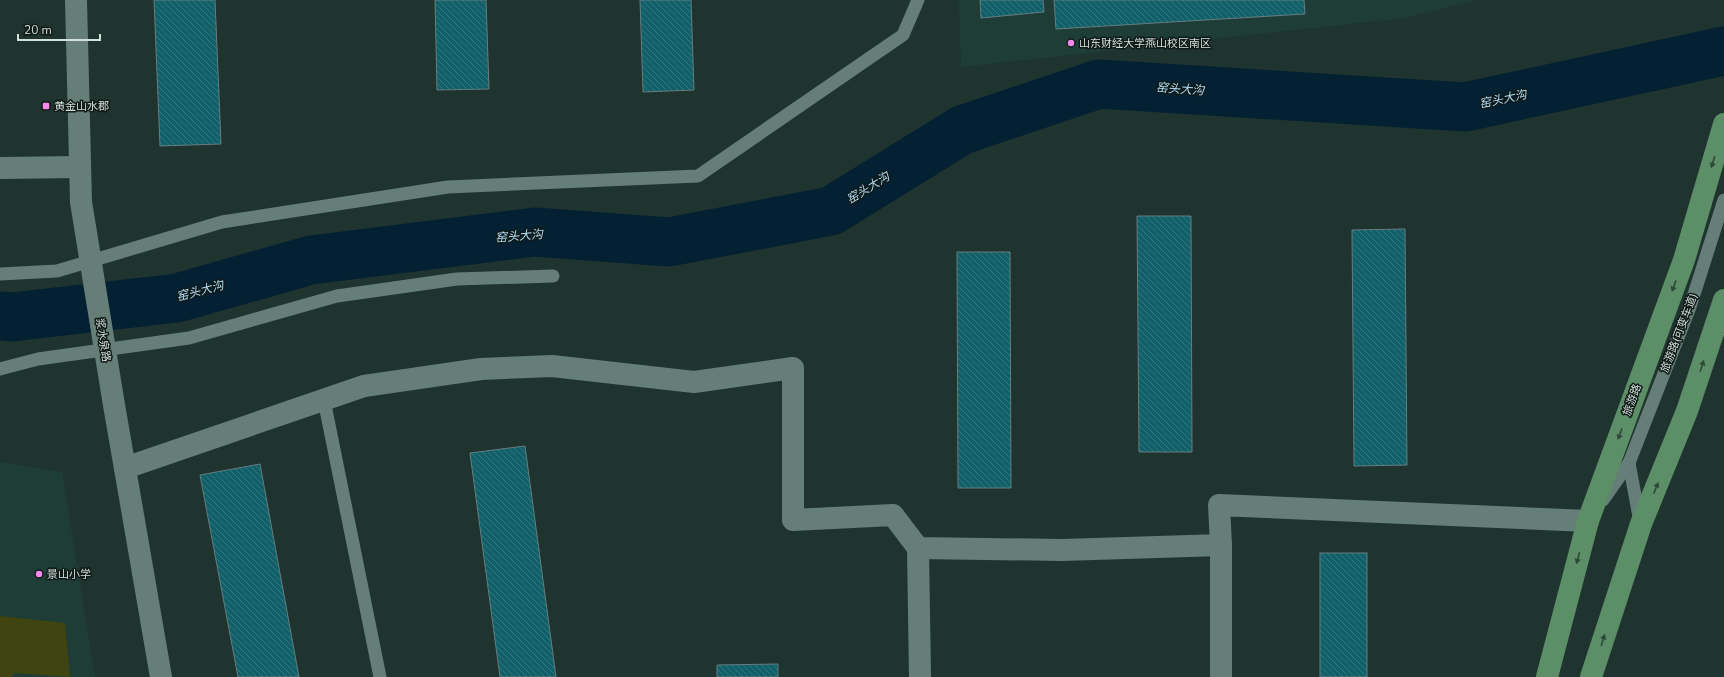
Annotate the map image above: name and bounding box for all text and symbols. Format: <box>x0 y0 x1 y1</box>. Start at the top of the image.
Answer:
scale bar <box>18 16 100 42</box>
text: 20 m <box>24 22 52 38</box>
place label: 山东财经大学燕山校区南区 <box>1079 36 1211 51</box>
marker: 山东财经大学燕山校区南区 <box>1066 38 1076 48</box>
water label: 窑头大沟 <box>1155 79 1206 99</box>
water label: 窑头大沟 <box>1478 86 1530 112</box>
place label: 黄金山水郡 <box>54 99 109 114</box>
marker: 黄金山水郡 <box>41 101 51 111</box>
one-way arrow <box>1710 156 1716 168</box>
water label: 窑头大沟 <box>843 167 894 208</box>
water label: 窑头大沟 <box>494 226 546 246</box>
water label: 窑头大沟 <box>175 277 227 305</box>
one-way arrow <box>1671 280 1677 292</box>
street label: 旅游路(可变车道) <box>1657 291 1701 375</box>
street label: 浆水泉路 <box>92 317 114 363</box>
one-way arrow <box>1699 360 1705 372</box>
street label: 旅游路 <box>1619 382 1645 418</box>
one-way arrow <box>1616 429 1622 441</box>
one-way arrow <box>1653 481 1659 493</box>
one-way arrow <box>1575 553 1581 565</box>
place label: 景山小学 <box>47 567 91 582</box>
marker: 景山小学 <box>34 569 44 579</box>
one-way arrow <box>1600 634 1606 646</box>

